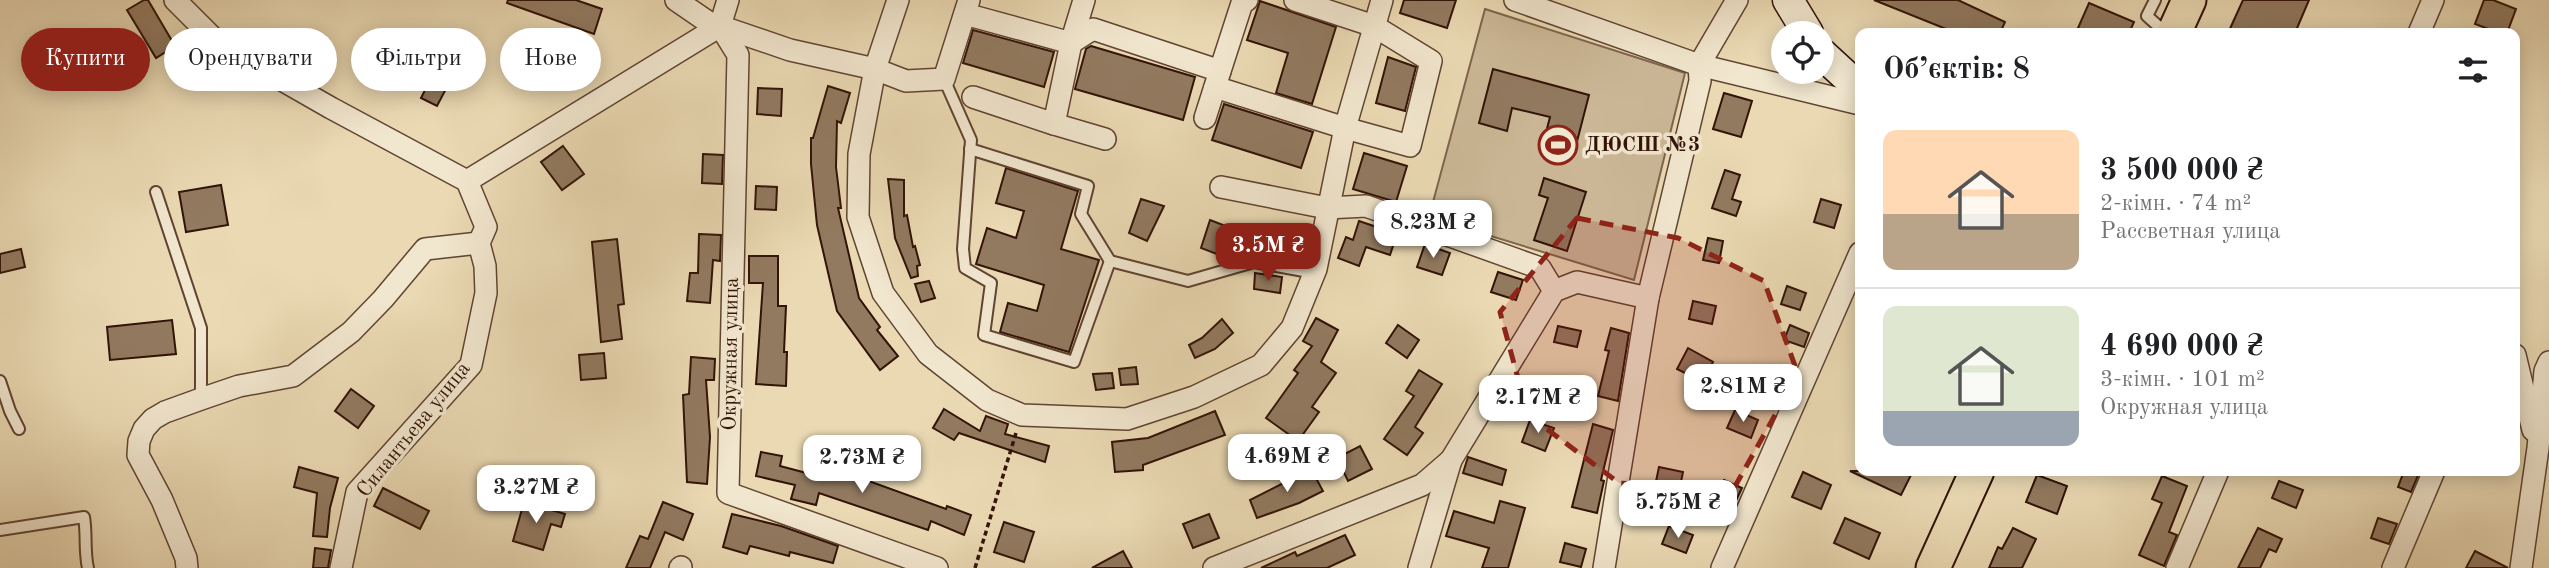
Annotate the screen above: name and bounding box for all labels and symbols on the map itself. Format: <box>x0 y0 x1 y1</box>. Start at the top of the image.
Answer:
sports icon: ДЮСШ №3 <box>1537 124 1579 166</box>
place label: ДЮСШ №3 <box>1585 135 1700 156</box>
pin: 8.23M ₴ <box>1368 201 1498 260</box>
pin: 3.5M ₴ <box>1211 224 1325 283</box>
street label: Окружная улица <box>719 277 743 431</box>
street label: Силантьева улица <box>353 358 475 502</box>
pin: 2.81M ₴ <box>1678 364 1808 424</box>
pin: 2.17M ₴ <box>1473 376 1603 435</box>
pin: 4.69M ₴ <box>1222 434 1352 494</box>
pin: 2.73M ₴ <box>797 435 927 495</box>
pin: 3.27M ₴ <box>471 466 601 525</box>
pin: 5.75M ₴ <box>1613 480 1743 540</box>

